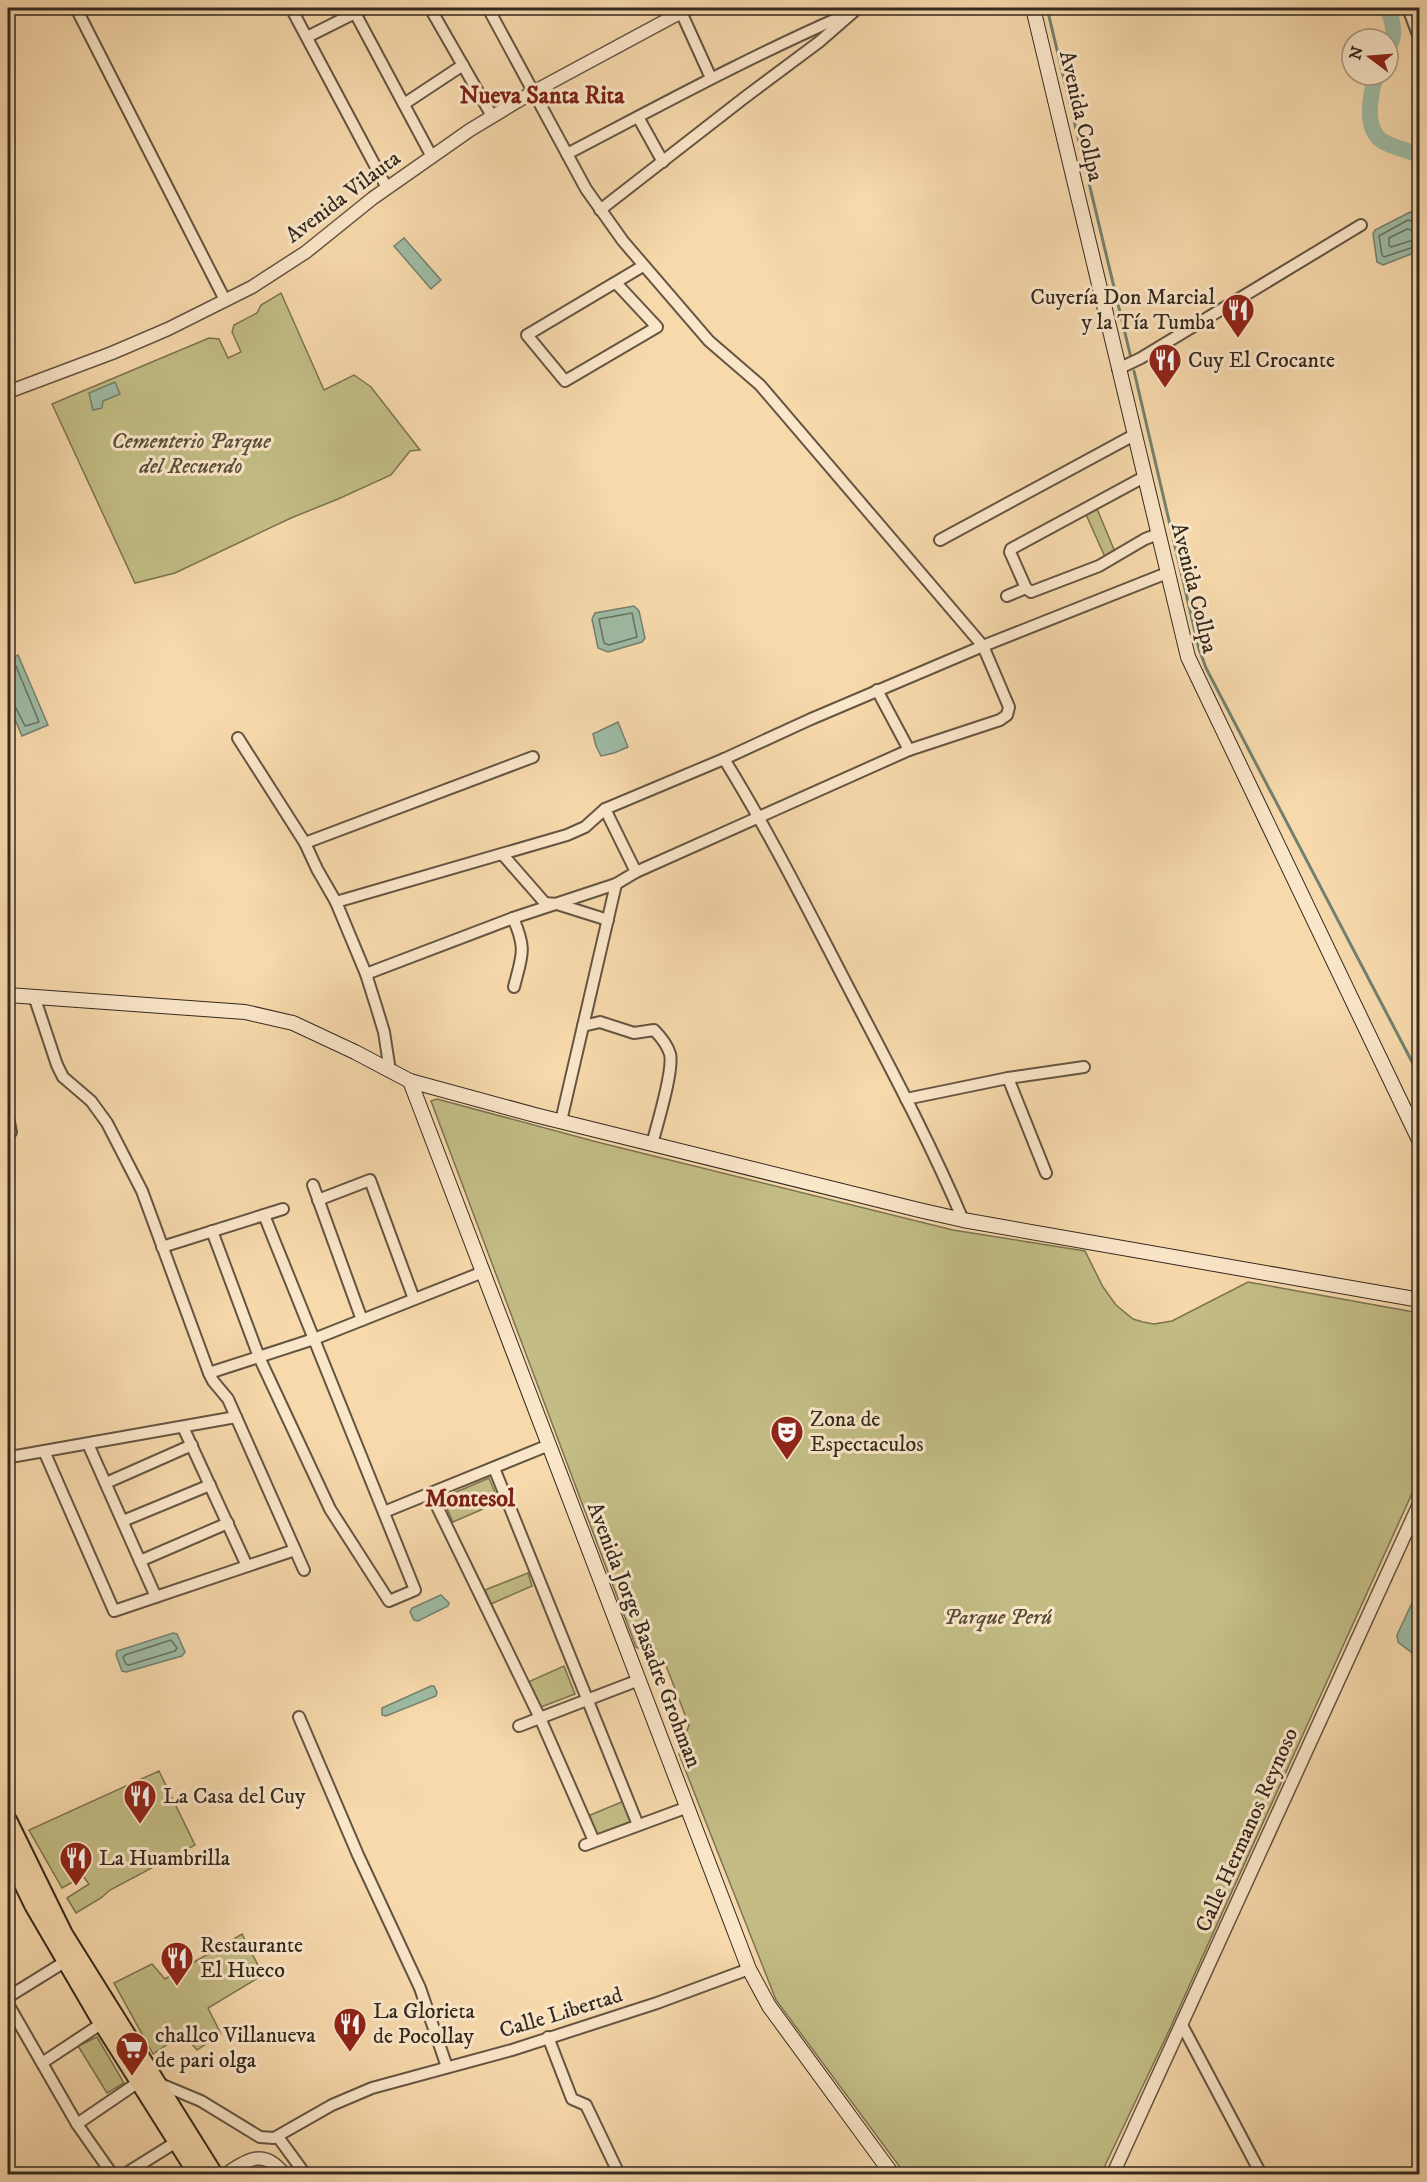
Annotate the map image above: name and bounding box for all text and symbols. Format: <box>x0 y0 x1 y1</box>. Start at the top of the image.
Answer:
north arrow <box>1340 27 1400 87</box>
text: N <box>1345 44 1368 62</box>
street label: Avenida Collpa <box>1053 48 1109 185</box>
district label: Nueva Santa Rita <box>460 81 625 111</box>
street label: Avenida Vilauta <box>280 145 406 249</box>
place label: Cuyería Don Marcial y la Tía Tumba <box>1030 284 1216 336</box>
restaurant icon: Cuyería Don Marcial y la Tía Tumba <box>1220 292 1256 339</box>
restaurant icon: Cuy El Crocante <box>1147 342 1183 389</box>
place label: Cuy El Crocante <box>1188 347 1335 374</box>
park label: Cementerio Parque del Recuerdo <box>111 428 271 480</box>
street label: Avenida Collpa <box>1165 520 1223 657</box>
place label: Zona de Espectaculos <box>810 1406 924 1458</box>
theatre icon: Zona de Espectaculos <box>769 1414 805 1461</box>
district label: Montesol <box>425 1484 516 1514</box>
street label: Avenida Jorge Basadre Grohman <box>581 1498 707 1772</box>
park label: Parque Perú <box>944 1604 1053 1632</box>
street label: Calle Hermanos Reynoso <box>1190 1724 1304 1936</box>
restaurant icon: La Casa del Cuy <box>122 1778 158 1825</box>
place label: La Casa del Cuy <box>163 1783 306 1810</box>
restaurant icon: La Huambrilla <box>58 1840 94 1887</box>
place label: La Huambrilla <box>99 1845 231 1872</box>
place label: Restaurante El Hueco <box>200 1932 303 1984</box>
restaurant icon: Restaurante El Hueco <box>159 1940 195 1987</box>
street label: Calle Libertad <box>496 1981 626 2045</box>
place label: La Glorieta de Pocollay <box>373 1998 475 2050</box>
restaurant icon: La Glorieta de Pocollay <box>332 2006 368 2053</box>
place label: challco Villanueva de pari olga <box>155 2022 316 2074</box>
supermarket icon: challco Villanueva de pari olga <box>114 2030 150 2077</box>

